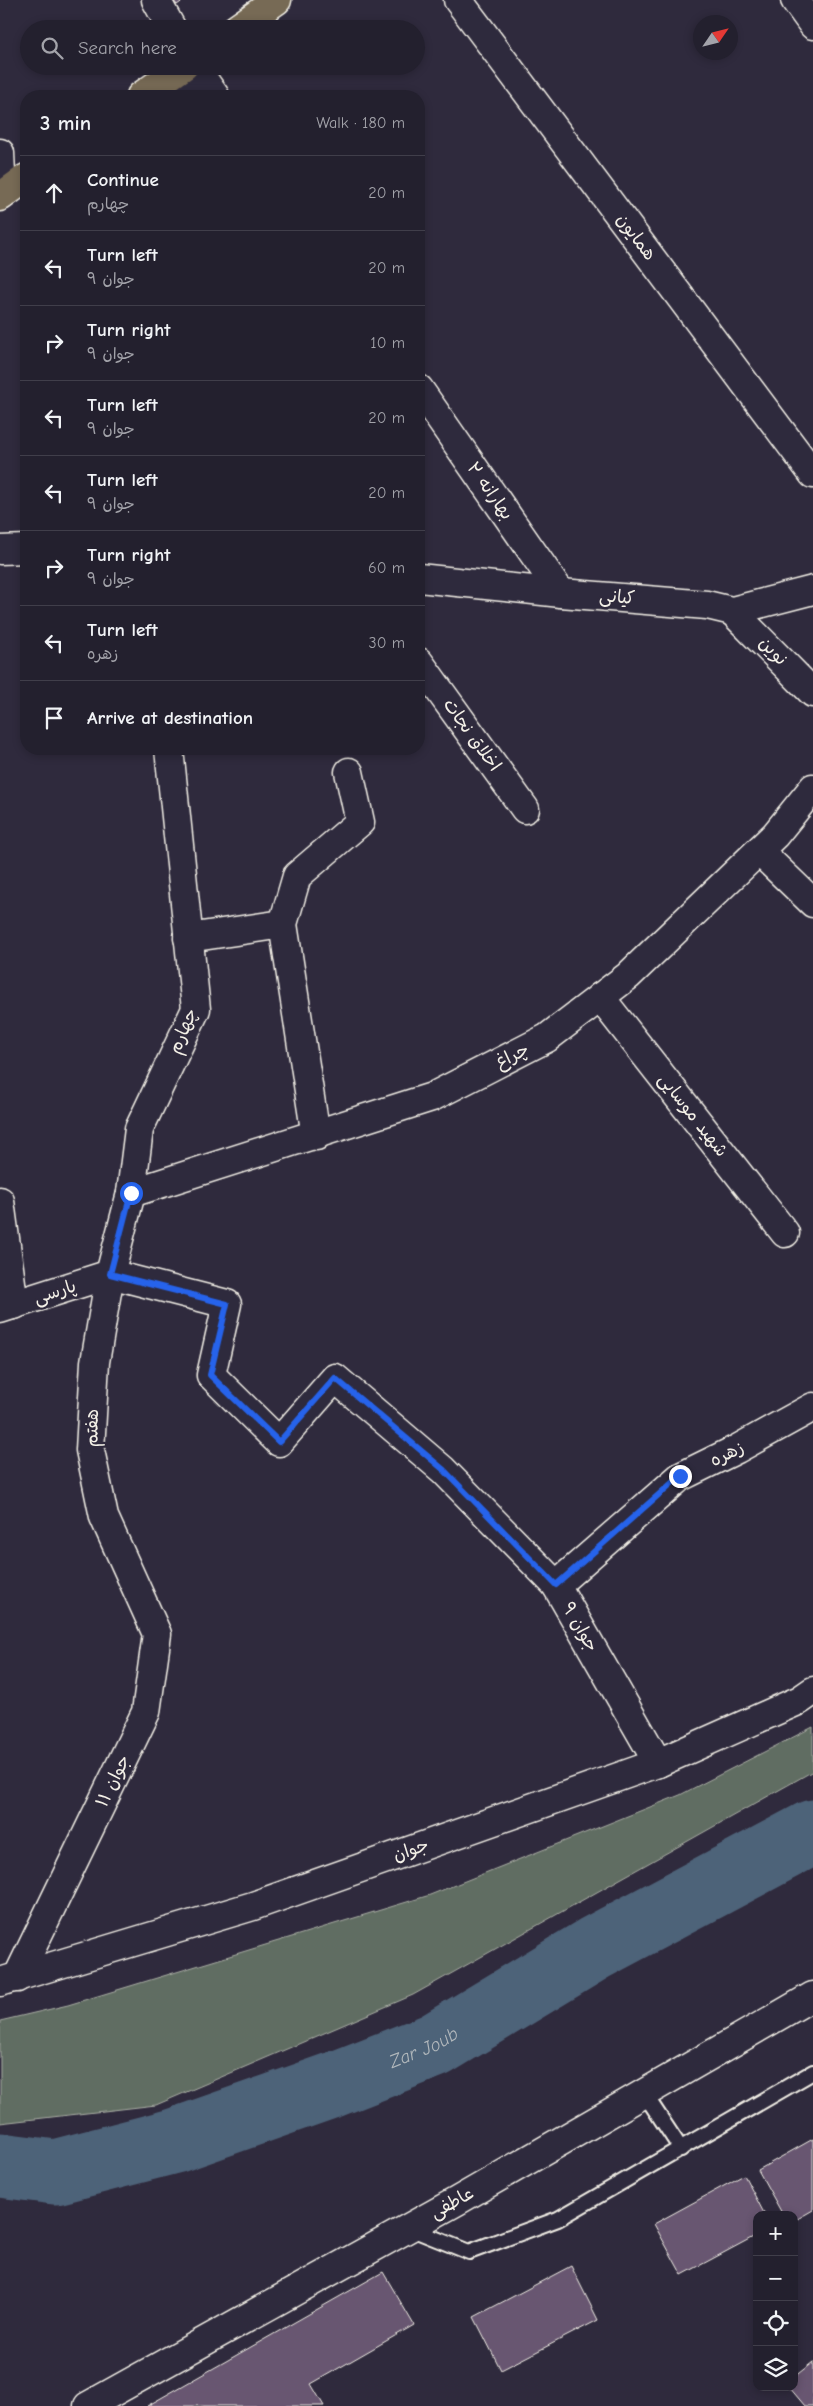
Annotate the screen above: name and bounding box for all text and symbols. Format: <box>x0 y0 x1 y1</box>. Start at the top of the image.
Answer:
north arrow <box>693 15 738 60</box>
search box <box>20 20 425 75</box>
icon: search <box>38 34 66 62</box>
text: Search here <box>78 37 177 59</box>
text: 3 min <box>40 111 91 135</box>
text: Walk · 180 m <box>316 114 405 132</box>
text: Continue <box>87 169 159 191</box>
icon: ahead <box>40 179 68 207</box>
text: 20 m <box>368 184 405 202</box>
text: چهارم <box>87 195 129 213</box>
street label: همایون <box>612 209 660 265</box>
text: Turn left <box>87 244 158 266</box>
icon: left <box>40 254 68 282</box>
text: 20 m <box>368 259 405 277</box>
text: جوان ۹ <box>87 270 135 288</box>
text: Turn right <box>87 319 171 341</box>
icon: right <box>40 329 68 357</box>
text: 10 m <box>370 334 405 352</box>
text: جوان ۹ <box>87 345 135 363</box>
text: Turn left <box>87 394 158 416</box>
icon: left <box>40 404 68 432</box>
text: 20 m <box>368 409 405 427</box>
text: جوان ۹ <box>87 420 135 438</box>
street label: بهارانه ۲ <box>463 458 517 524</box>
text: Turn left <box>87 469 158 491</box>
icon: left <box>40 479 68 507</box>
text: 20 m <box>368 484 405 502</box>
text: جوان ۹ <box>87 495 135 513</box>
text: Turn right <box>87 544 171 566</box>
icon: right <box>40 554 68 582</box>
text: 60 m <box>368 559 405 577</box>
text: جوان ۹ <box>87 570 135 588</box>
street label: کیانی <box>598 585 636 609</box>
text: Turn left <box>87 619 158 641</box>
icon: left <box>40 629 68 657</box>
street label: نوین <box>754 632 792 670</box>
text: 30 m <box>369 634 405 652</box>
text: زهره <box>87 645 118 663</box>
street label: اخلاق نجات <box>439 695 505 775</box>
icon: arrive <box>40 704 68 732</box>
text: Arrive at destination <box>87 707 253 729</box>
street label: چهارم <box>164 1005 205 1058</box>
street label: چراغ <box>492 1039 533 1074</box>
street label: شهید موسایی <box>654 1069 732 1161</box>
route start <box>120 1182 143 1205</box>
street label: پارسی <box>31 1275 79 1310</box>
street label: هفتم <box>81 1409 106 1448</box>
street label: زهره <box>707 1437 747 1471</box>
route end <box>669 1465 692 1488</box>
street label: جوان ۹ <box>557 1598 603 1656</box>
street label: جوان ۱۱ <box>91 1751 135 1811</box>
street label: جوان <box>390 1834 432 1866</box>
water label: Zar Joub <box>385 2023 462 2073</box>
street label: عاطفی <box>427 2183 477 2223</box>
map controls <box>753 2211 798 2391</box>
button: + <box>753 2211 798 2256</box>
button: − <box>753 2256 798 2301</box>
button: locate <box>753 2301 798 2346</box>
button: layers <box>753 2346 798 2391</box>

